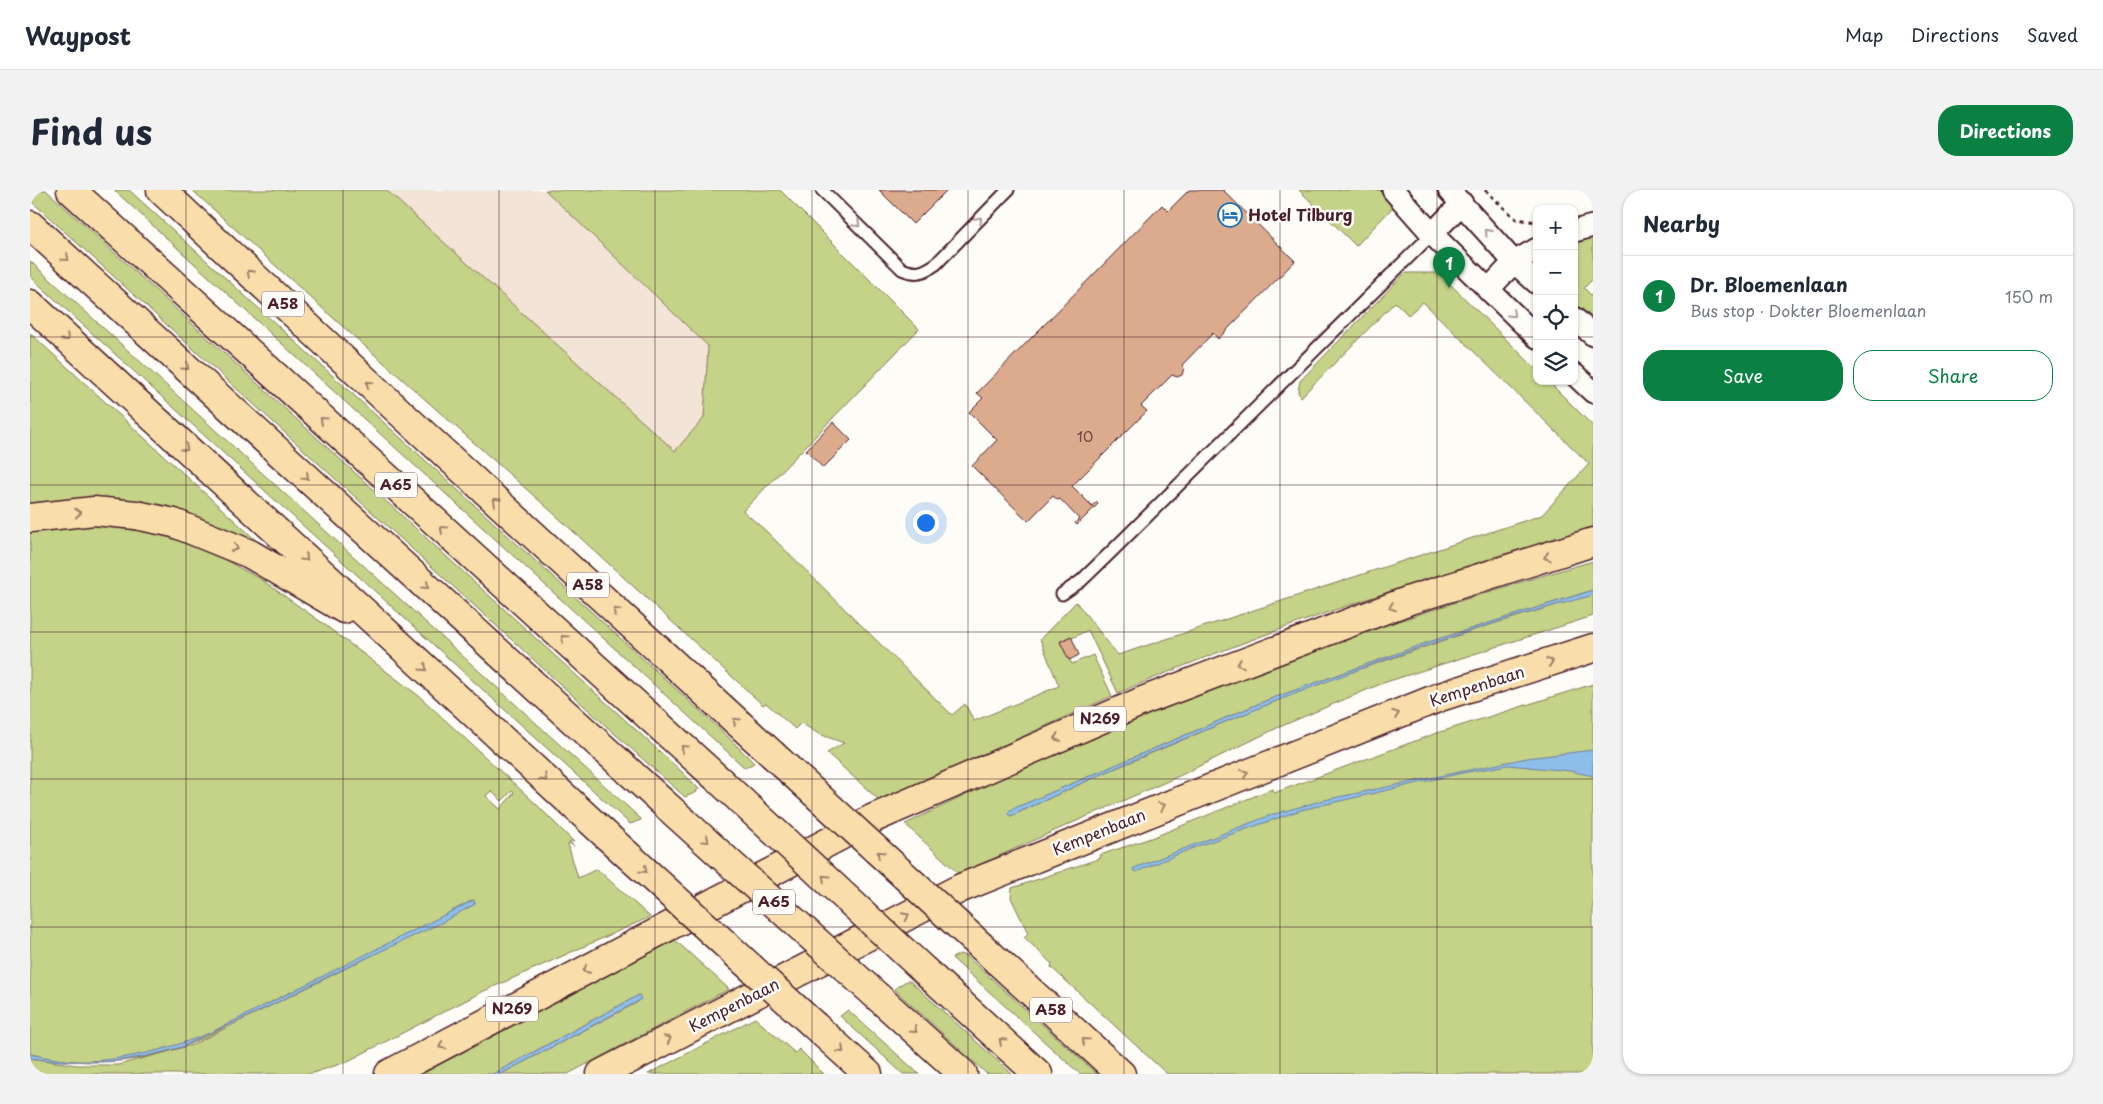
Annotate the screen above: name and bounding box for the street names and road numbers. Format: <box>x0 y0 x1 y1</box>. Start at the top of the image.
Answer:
road number: A58 <box>262 292 304 316</box>
road number: A65 <box>375 472 417 498</box>
road number: A58 <box>567 572 609 598</box>
street label: Kempenbaan <box>1426 658 1527 712</box>
road number: N269 <box>1074 706 1126 732</box>
street label: Kempenbaan <box>1048 801 1149 861</box>
road number: A65 <box>753 890 795 914</box>
street label: Kempenbaan <box>684 971 783 1037</box>
road number: N269 <box>486 996 538 1022</box>
road number: A58 <box>1030 998 1072 1022</box>

